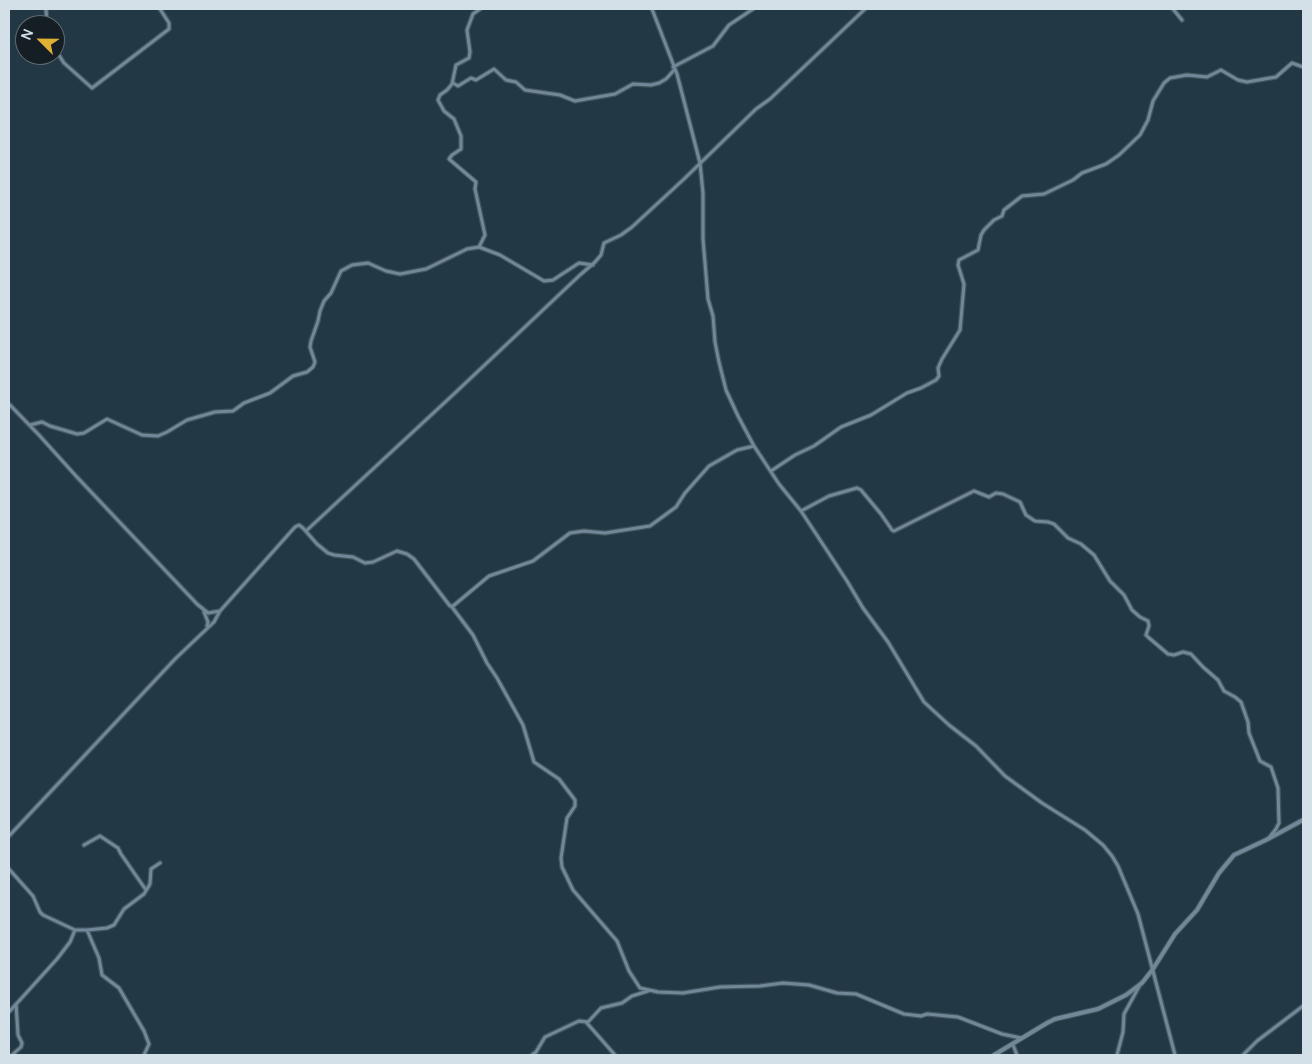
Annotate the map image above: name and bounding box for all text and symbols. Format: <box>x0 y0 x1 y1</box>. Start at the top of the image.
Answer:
north arrow <box>15 15 65 65</box>
text: N <box>16 26 37 43</box>

